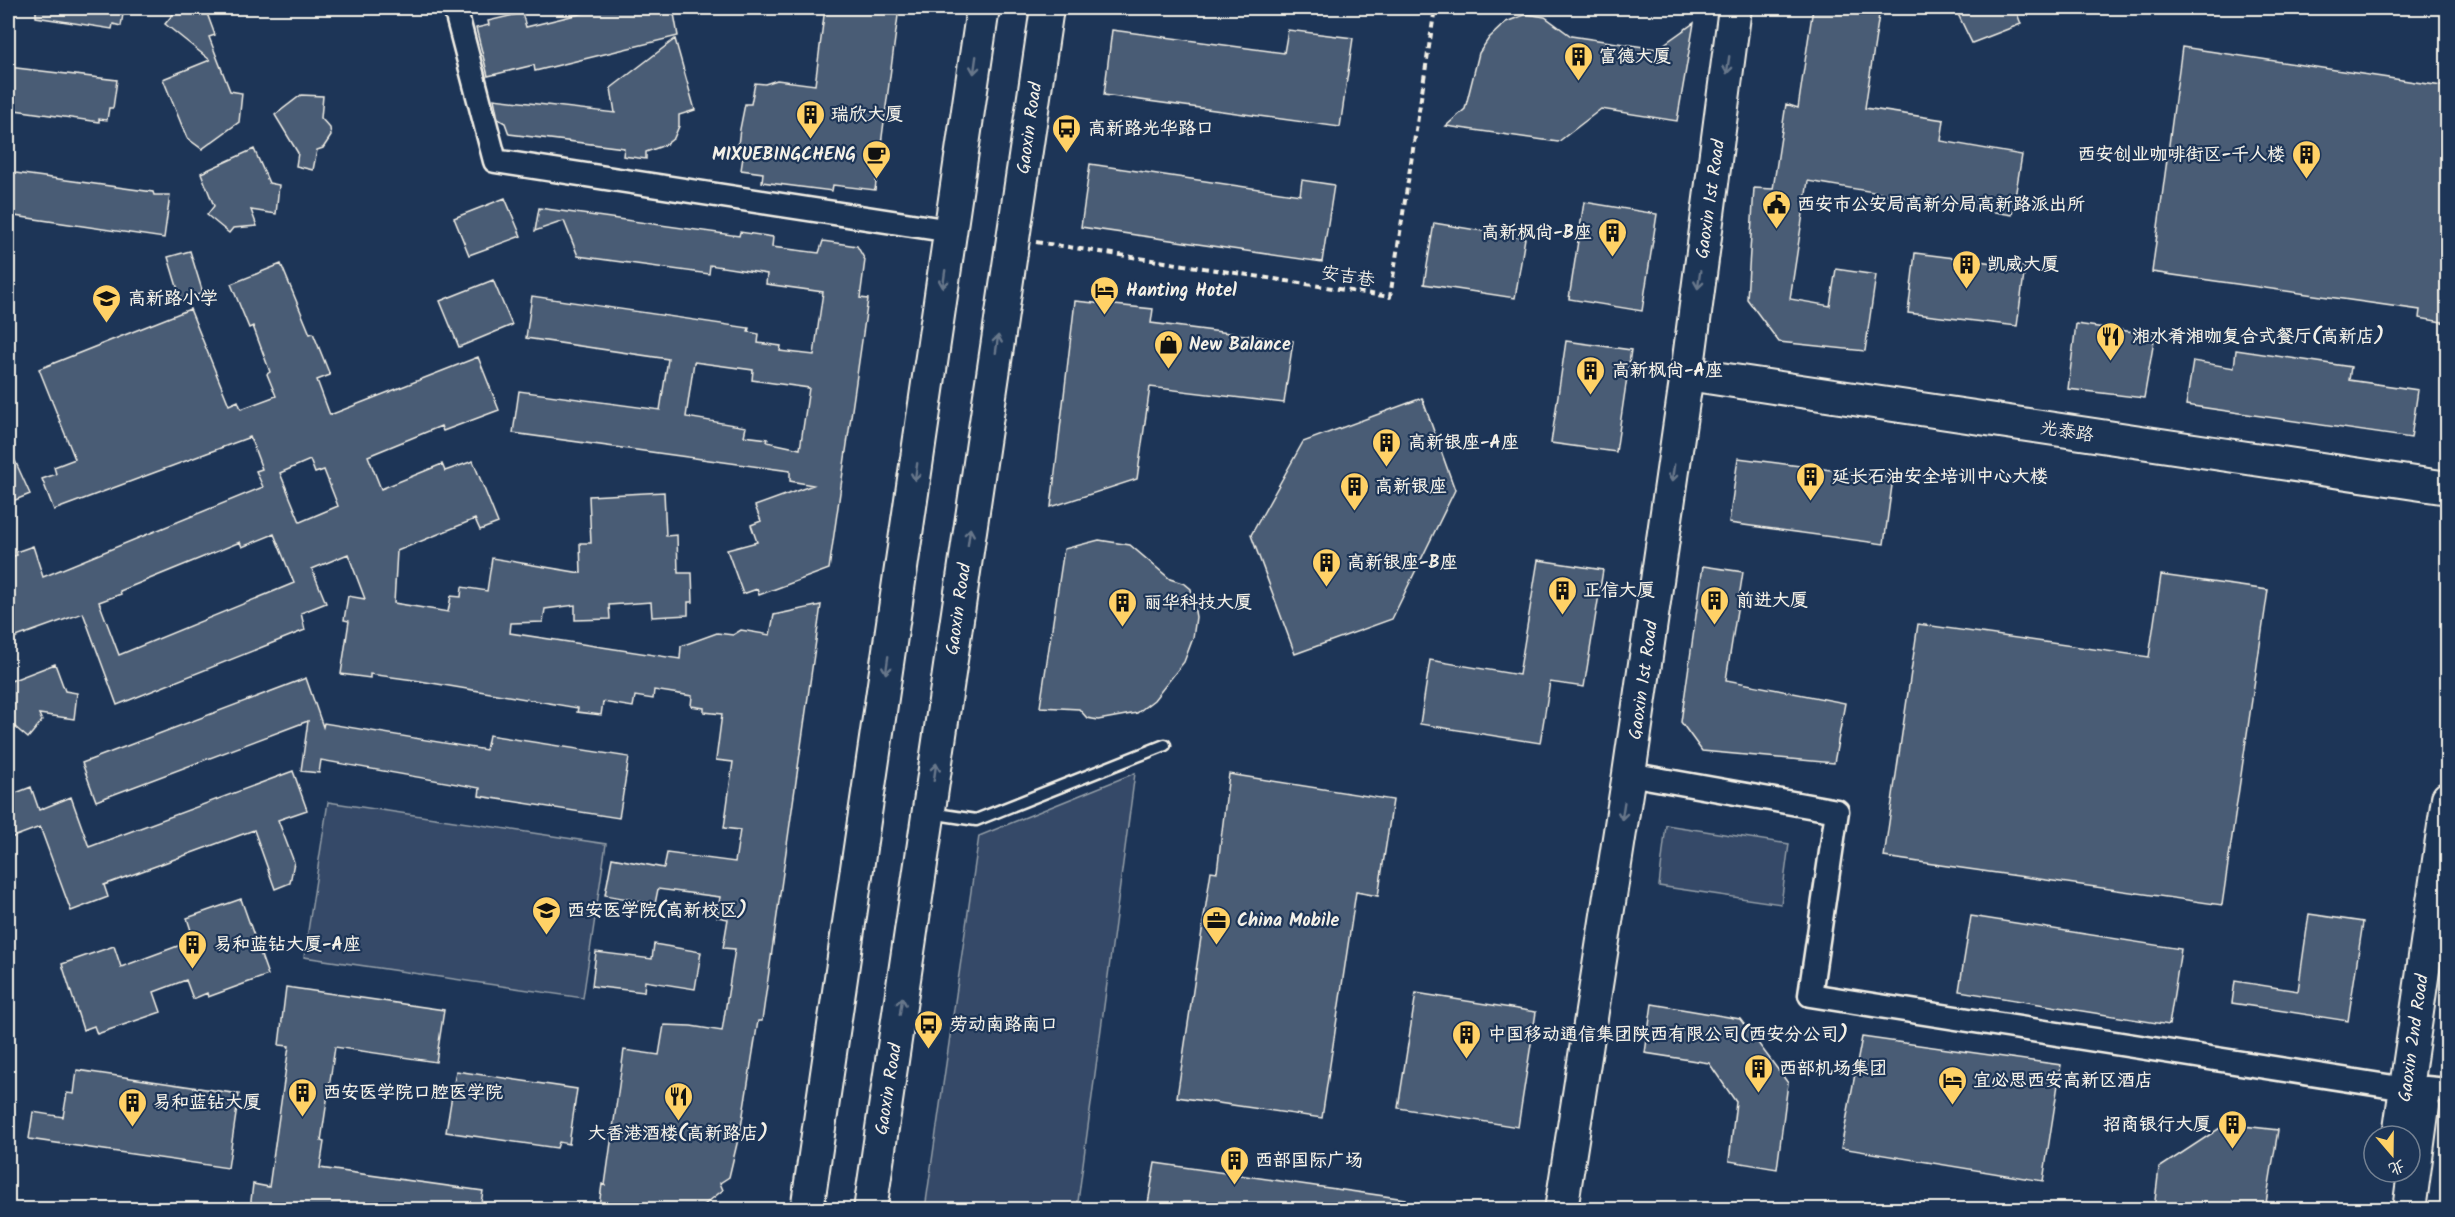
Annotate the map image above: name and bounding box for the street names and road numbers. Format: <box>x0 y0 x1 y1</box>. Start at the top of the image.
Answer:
street label: Gaoxin Road <box>1010 79 1051 176</box>
street label: Gaoxin 1st Road <box>1689 137 1734 261</box>
street label: 安吉巷 <box>1319 259 1377 296</box>
street label: 光泰路 <box>2038 414 2096 451</box>
street label: Gaoxin Road <box>939 560 980 657</box>
street label: Gaoxin 1st Road <box>1622 618 1667 742</box>
street label: Gaoxin 2nd Road <box>2391 971 2438 1104</box>
street label: Gaoxin Road <box>868 1040 911 1137</box>

